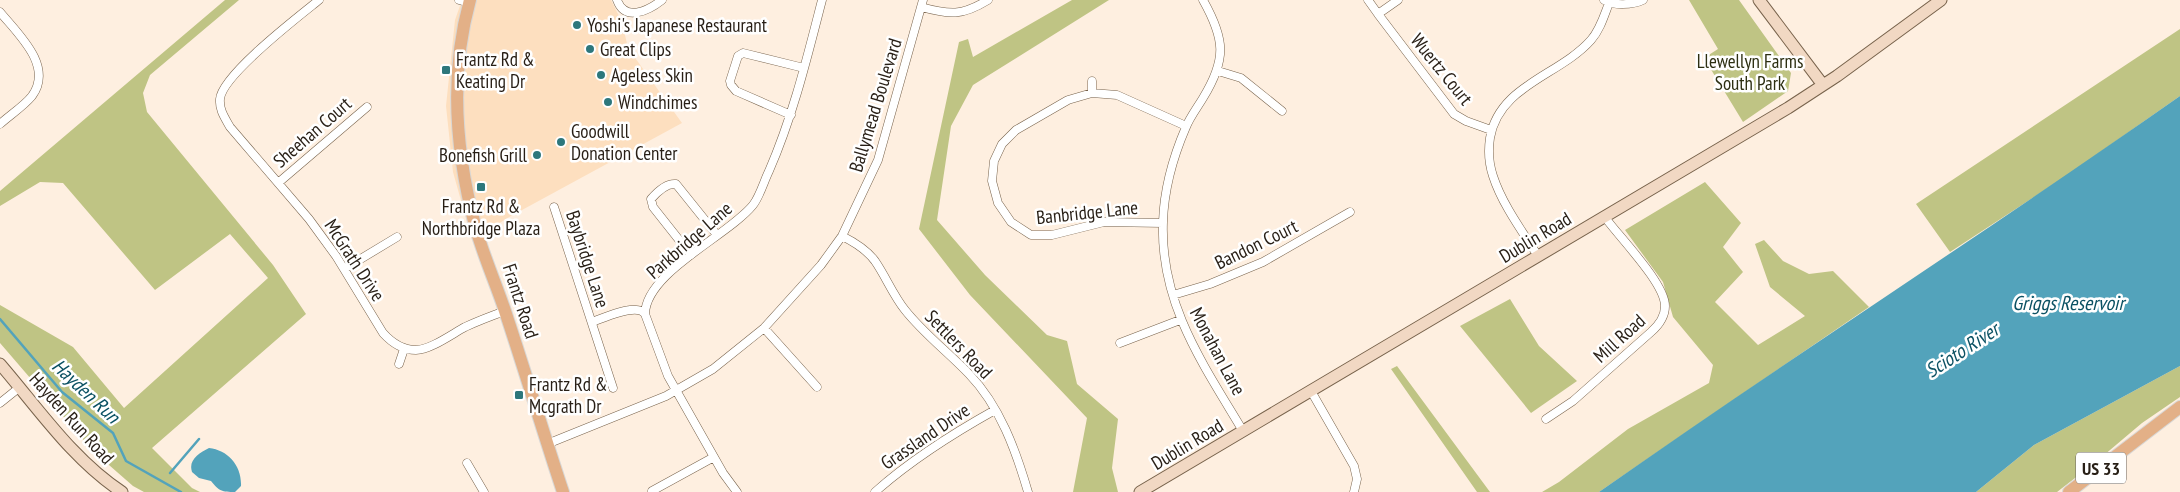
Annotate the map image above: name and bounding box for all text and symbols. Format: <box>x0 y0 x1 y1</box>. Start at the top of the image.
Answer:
place label: Yoshi's Japanese Restaurant <box>587 13 768 37</box>
marker: Yoshi's Japanese Restaurant <box>571 19 583 31</box>
street label: Wuertz Court <box>1406 28 1479 110</box>
street label: Ballymead Boulevard <box>843 35 907 175</box>
place label: Great Clips <box>600 37 671 61</box>
marker: Great Clips <box>584 43 596 55</box>
place label: Frantz Rd & Keating Dr <box>456 47 534 93</box>
park label: Llewellyn Farms South Park <box>1697 49 1803 95</box>
place label: Ageless Skin <box>611 63 693 87</box>
marker: Frantz Rd & Keating Dr <box>440 64 452 76</box>
marker: Ageless Skin <box>595 69 607 81</box>
place label: Windchimes <box>618 90 697 114</box>
street label: Sheehan Court <box>268 91 357 173</box>
marker: Windchimes <box>602 96 614 108</box>
place label: Goodwill Donation Center <box>571 119 678 165</box>
marker: Goodwill Donation Center <box>555 136 567 148</box>
place label: Bonefish Grill <box>439 143 528 167</box>
marker: Bonefish Grill <box>531 149 543 161</box>
marker: Frantz Rd & Northbridge Plaza <box>475 181 487 193</box>
place label: Frantz Rd & Northbridge Plaza <box>422 194 540 240</box>
street label: Banbridge Lane <box>1035 195 1139 229</box>
street label: Parkbridge Lane <box>641 196 737 284</box>
street label: Dublin Road <box>1495 206 1575 268</box>
street label: Baybridge Lane <box>561 207 615 311</box>
street label: Bandon Court <box>1211 213 1302 274</box>
street label: McGrath Drive <box>320 214 391 306</box>
street label: Frantz Road <box>498 261 544 341</box>
water label: Griggs Reservoir <box>2012 290 2126 316</box>
street label: Monahan Lane <box>1185 303 1251 399</box>
street label: Settlers Road <box>920 304 998 384</box>
street label: Mill Road <box>1588 308 1650 368</box>
water label: Scioto River <box>1920 315 2006 383</box>
water label: Hayden Run <box>47 353 126 430</box>
street label: Hayden Run Road <box>24 367 120 469</box>
place label: Frantz Rd & Mcgrath Dr <box>529 372 607 418</box>
marker: Frantz Rd & Mcgrath Dr <box>513 389 525 401</box>
street label: Grassland Drive <box>876 397 974 475</box>
street label: Dublin Road <box>1147 413 1227 475</box>
road number: US 33 <box>2076 452 2126 483</box>

